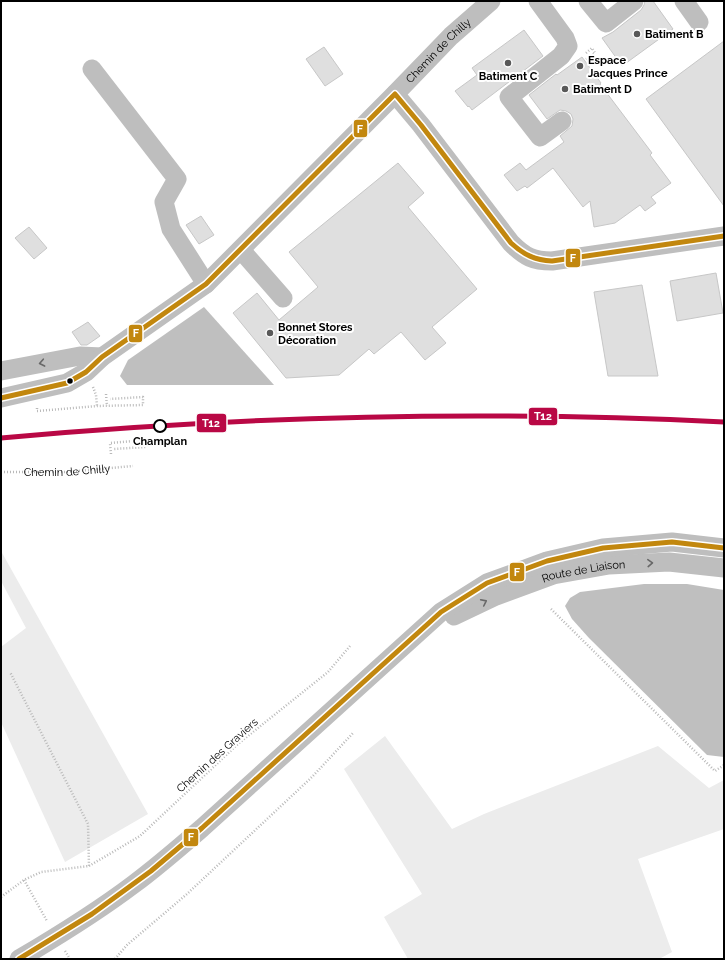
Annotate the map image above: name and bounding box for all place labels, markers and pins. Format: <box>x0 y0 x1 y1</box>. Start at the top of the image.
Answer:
place label: Batiment B <box>645 28 704 41</box>
marker: Batiment B <box>632 29 642 39</box>
place label: Espace Jacques Prince <box>588 54 668 80</box>
marker: Batiment C <box>503 58 513 68</box>
marker: Espace Jacques Prince <box>575 61 585 71</box>
place label: Batiment C <box>479 70 538 83</box>
place label: Batiment D <box>573 83 632 96</box>
marker: Batiment D <box>560 84 570 94</box>
place label: Bonnet Stores Décoration <box>278 321 353 347</box>
marker: Bonnet Stores Décoration <box>265 328 275 338</box>
unlabelled marker <box>65 376 75 386</box>
marker: Champlan <box>153 419 167 433</box>
place label: Champlan <box>133 435 187 448</box>

